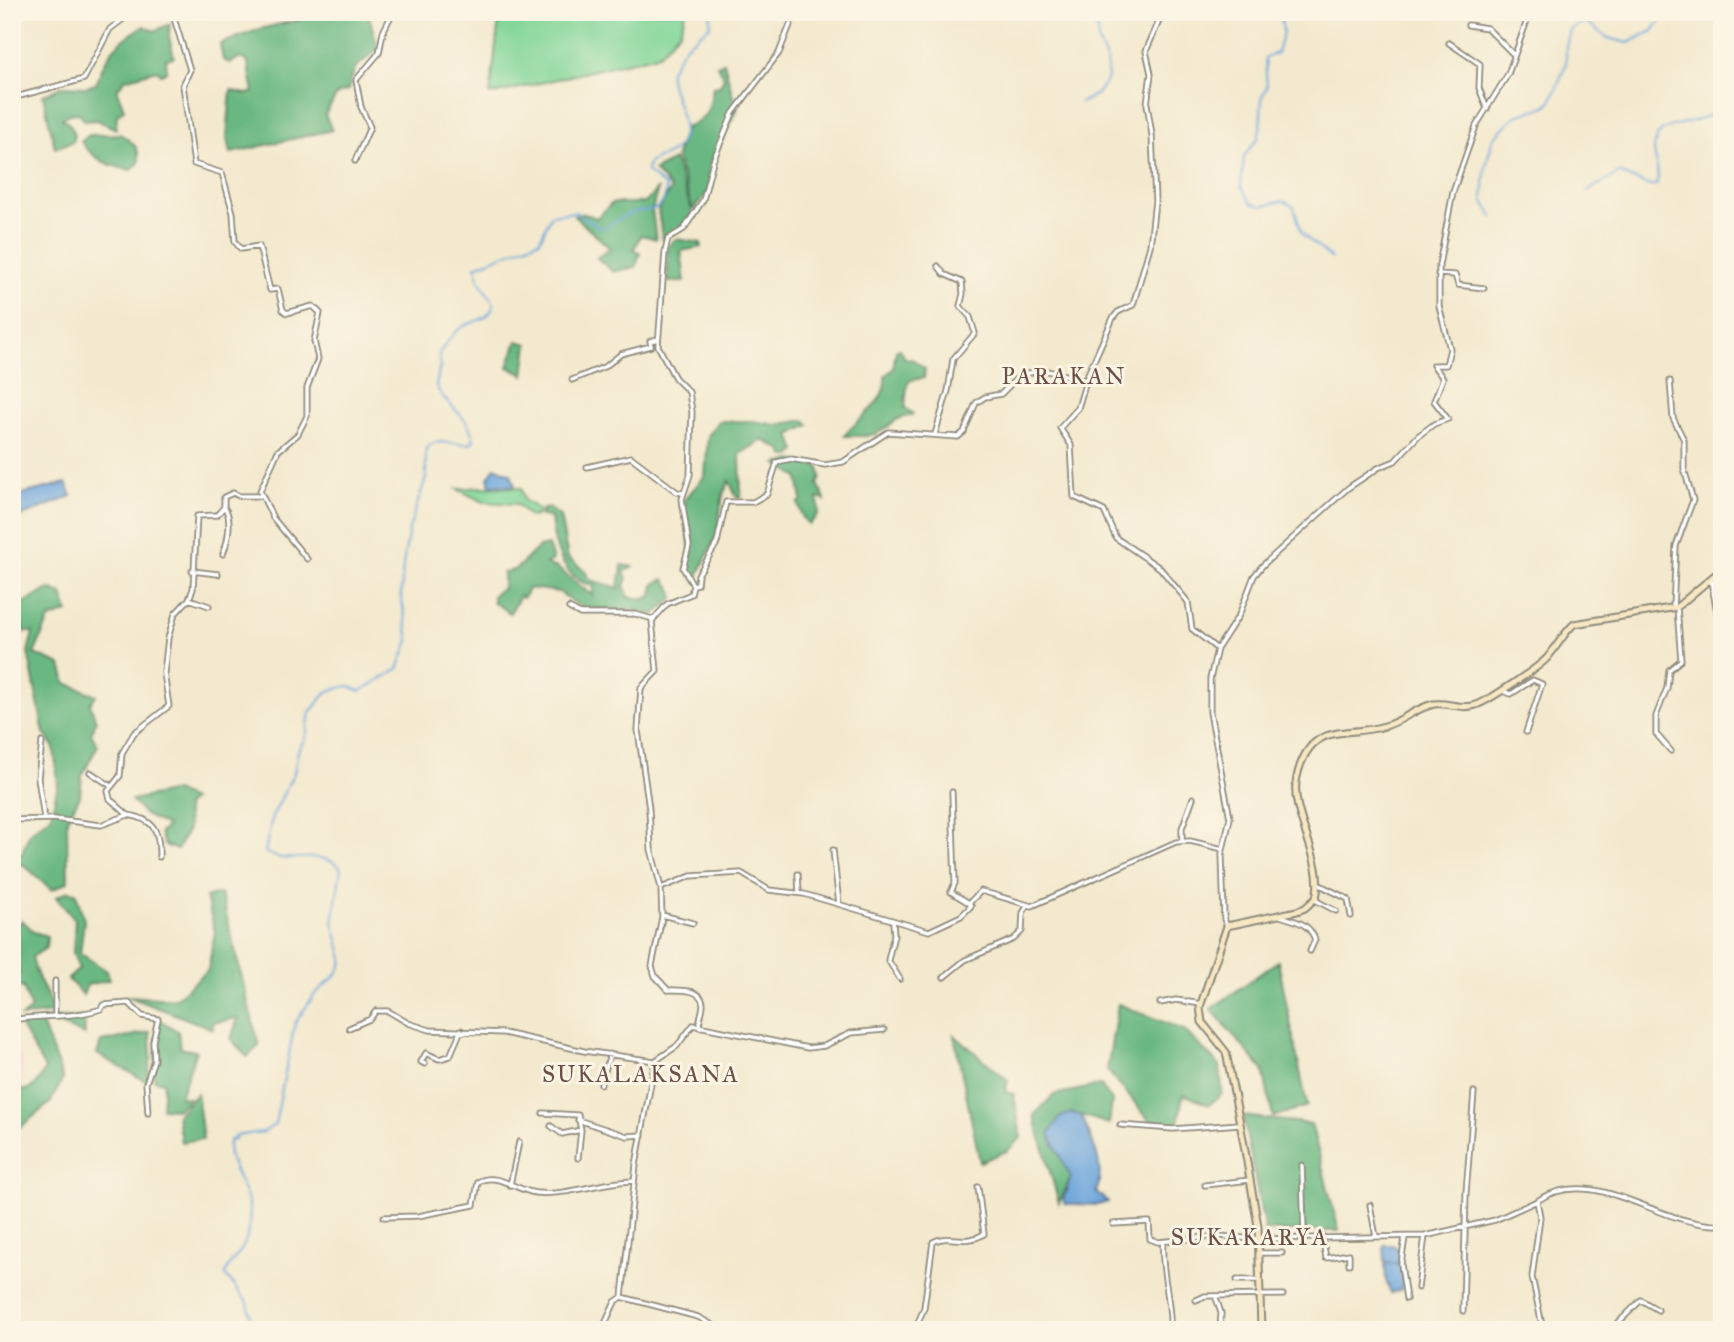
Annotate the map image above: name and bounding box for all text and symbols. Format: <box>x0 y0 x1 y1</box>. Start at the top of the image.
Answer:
district label: PARAKAN <box>1001 362 1127 390</box>
district label: SUKALAKSANA <box>542 1060 740 1088</box>
district label: SUKAKARYA <box>1171 1223 1329 1251</box>

